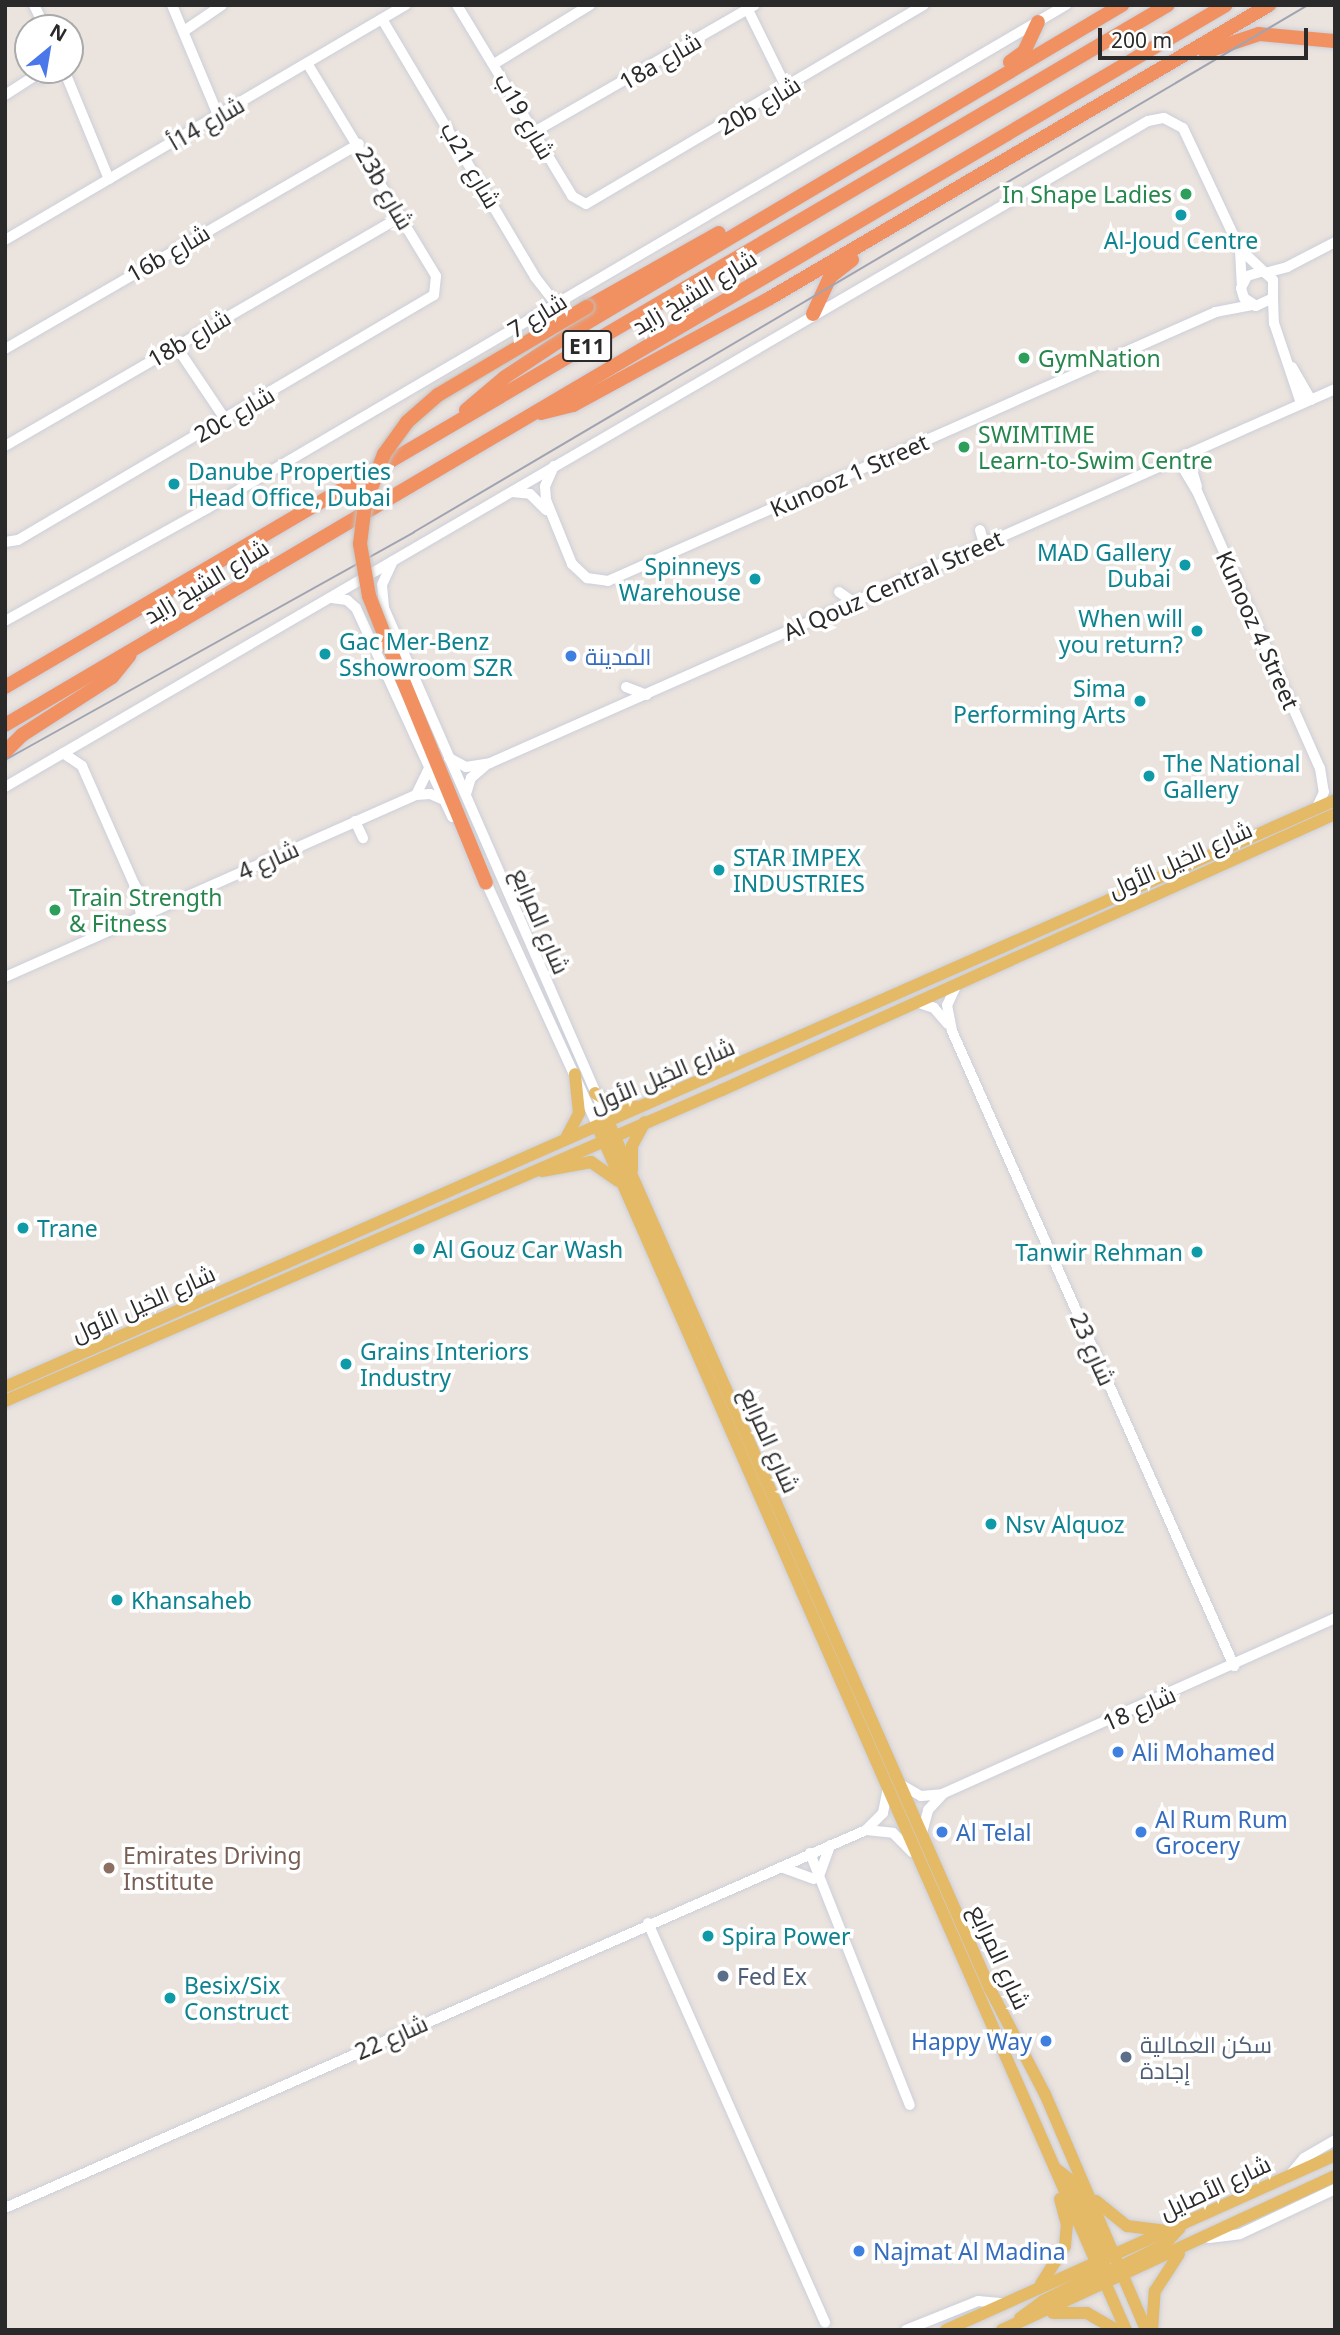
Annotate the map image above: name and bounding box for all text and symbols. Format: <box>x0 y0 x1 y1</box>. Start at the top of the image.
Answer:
north arrow <box>14 14 84 84</box>
scale bar <box>1102 14 1312 58</box>
text: N <box>45 17 72 48</box>
text: 200 m <box>1111 26 1172 54</box>
street label: 18a شارع <box>614 27 706 95</box>
street label: شارع 19ب <box>489 68 561 164</box>
street label: 20b شارع <box>713 70 805 140</box>
street label: شارع 14أ <box>163 90 249 156</box>
street label: شارع 21ب <box>435 117 507 213</box>
street label: 23b شارع <box>350 142 420 234</box>
place label: In Shape Ladies <box>1002 180 1172 208</box>
marker: In Shape Ladies <box>1178 186 1194 202</box>
marker: Al-Joud Centre <box>1173 207 1189 223</box>
street label: 16b شارع <box>122 218 214 288</box>
place label: Al-Joud Centre <box>1104 226 1258 254</box>
street label: شارع الشيخ زايد <box>627 244 761 340</box>
street label: شارع 7 <box>503 287 571 343</box>
street label: 18b شارع <box>143 303 235 373</box>
road number: E11 <box>561 328 613 364</box>
place label: GymNation <box>1038 344 1161 372</box>
marker: GymNation <box>1016 350 1032 366</box>
street label: 20c شارع <box>189 380 279 448</box>
place label: SWIMTIME Learn-to-Swim Centre <box>978 420 1213 474</box>
street label: Kunooz 1 Street <box>766 428 932 522</box>
marker: SWIMTIME Learn-to-Swim Centre <box>956 439 972 455</box>
place label: Danube Properties Head Office, Dubai <box>188 457 391 511</box>
marker: Danube Properties Head Office, Dubai <box>166 476 182 492</box>
street label: Al Qouz Central Street <box>779 524 1007 646</box>
street label: شارع الشيخ زايد <box>139 533 273 629</box>
place label: MAD Gallery Dubai <box>1037 538 1171 592</box>
street label: Kunooz 4 Street <box>1211 547 1305 713</box>
place label: Spinneys Warehouse <box>619 552 741 606</box>
marker: MAD Gallery Dubai <box>1177 557 1193 573</box>
marker: Spinneys Warehouse <box>747 571 763 587</box>
place label: When will you return? <box>1059 604 1183 658</box>
marker: When will you return? <box>1189 623 1205 639</box>
place label: Gac Mer-Benz Sshowroom SZR <box>339 627 513 681</box>
place label: المدينة <box>585 642 652 670</box>
marker: Gac Mer-Benz Sshowroom SZR <box>317 646 333 662</box>
marker: المدينة <box>563 648 579 664</box>
place label: Sima Performing Arts <box>953 674 1126 728</box>
marker: Sima Performing Arts <box>1132 693 1148 709</box>
place label: The National Gallery <box>1163 749 1301 803</box>
marker: The National Gallery <box>1141 768 1157 784</box>
street label: شارع الخيل الأول <box>1104 815 1256 903</box>
street label: شارع 4 <box>233 834 303 886</box>
place label: STAR IMPEX INDUSTRIES <box>733 843 865 897</box>
marker: STAR IMPEX INDUSTRIES <box>711 862 727 878</box>
street label: شارع المرابع <box>506 864 576 978</box>
place label: Train Strength & Fitness <box>69 883 223 937</box>
marker: Train Strength & Fitness <box>47 902 63 918</box>
street label: شارع الخيل الأول <box>585 1032 739 1118</box>
place label: Trane <box>37 1214 98 1242</box>
marker: Trane <box>15 1220 31 1236</box>
place label: Al Gouz Car Wash <box>433 1235 623 1263</box>
place label: Tanwir Rehman <box>1015 1238 1183 1266</box>
marker: Al Gouz Car Wash <box>411 1241 427 1257</box>
marker: Tanwir Rehman <box>1189 1244 1205 1260</box>
street label: شارع الخيل الأول <box>67 1259 219 1347</box>
street label: شارع 23 <box>1065 1308 1121 1390</box>
place label: Grains Interiors Industry <box>360 1337 529 1391</box>
marker: Grains Interiors Industry <box>338 1356 354 1372</box>
street label: شارع المرابع <box>735 1383 805 1497</box>
place label: Nsv Alquoz <box>1005 1510 1125 1538</box>
marker: Nsv Alquoz <box>983 1516 999 1532</box>
place label: Khansaheb <box>131 1586 252 1614</box>
marker: Khansaheb <box>109 1592 125 1608</box>
street label: شارع 18 <box>1098 1680 1180 1736</box>
place label: Ali Mohamed <box>1132 1738 1275 1766</box>
marker: Ali Mohamed <box>1110 1744 1126 1760</box>
place label: Al Rum Rum Grocery <box>1155 1805 1288 1859</box>
place label: Al Telal <box>956 1818 1032 1846</box>
marker: Al Telal <box>934 1824 950 1840</box>
marker: Al Rum Rum Grocery <box>1133 1824 1149 1840</box>
place label: Emirates Driving Institute <box>123 1841 302 1895</box>
marker: Emirates Driving Institute <box>101 1860 117 1876</box>
street label: شارع المرابع <box>964 1900 1036 2014</box>
place label: Spira Power <box>722 1922 851 1950</box>
marker: Spira Power <box>700 1928 716 1944</box>
place label: Fed Ex <box>737 1962 807 1990</box>
marker: Fed Ex <box>715 1968 731 1984</box>
place label: Besix/Six Construct <box>184 1971 289 2025</box>
marker: Besix/Six Construct <box>162 1990 178 2006</box>
street label: شارع 22 <box>350 2009 432 2065</box>
place label: Happy Way <box>911 2027 1032 2055</box>
place label: سكن العمالية إجادة <box>1140 2030 1272 2084</box>
marker: Happy Way <box>1038 2033 1054 2049</box>
marker: سكن العمالية إجادة <box>1118 2049 1134 2065</box>
street label: شارع الأصايل <box>1155 2149 1275 2225</box>
place label: Najmat Al Madina <box>873 2237 1066 2265</box>
marker: Najmat Al Madina <box>851 2243 867 2259</box>

